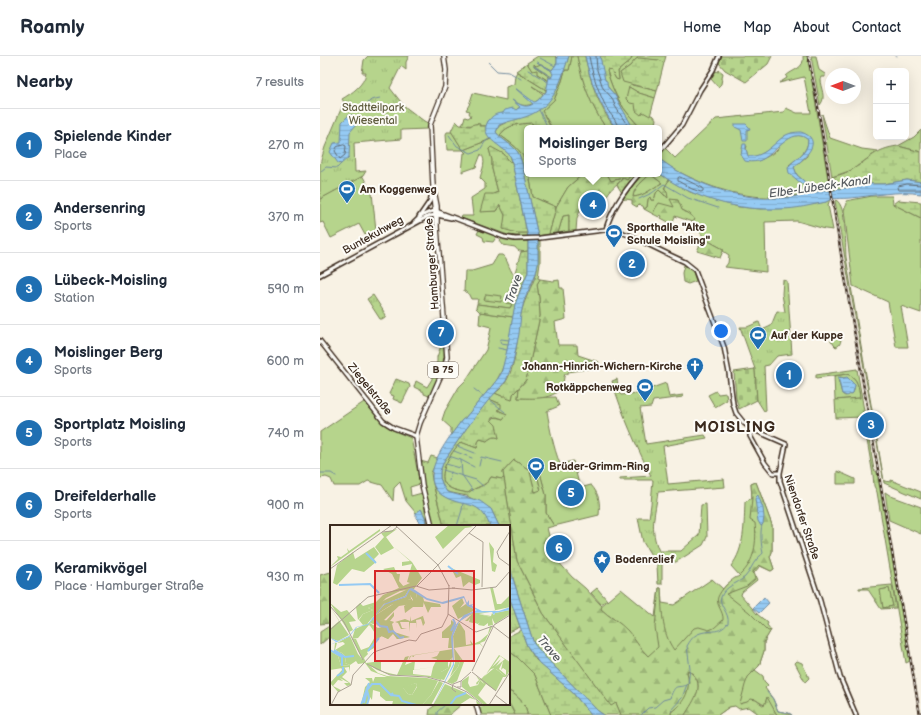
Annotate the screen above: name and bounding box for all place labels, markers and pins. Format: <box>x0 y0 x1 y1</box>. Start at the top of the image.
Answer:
sports icon: Am Koggenweg <box>337 179 357 204</box>
place label: Am Koggenweg <box>359 183 437 196</box>
pin: 4 <box>580 190 606 220</box>
place label: Sporthalle "Alte Schule Moisling" <box>627 221 711 247</box>
sports icon: Sporthalle "Alte Schule Moisling" <box>604 223 624 248</box>
pin: 2 <box>619 249 645 279</box>
pin: 7 <box>428 318 454 348</box>
sports icon: Auf der Kuppe <box>748 325 768 350</box>
place label: Auf der Kuppe <box>770 329 843 342</box>
church icon: Johann-Hinrich-Wichern-Kirche <box>685 356 705 381</box>
place label: Johann-Hinrich-Wichern-Kirche <box>522 360 682 373</box>
pin: 1 <box>776 360 802 390</box>
sports icon: Rotkäppchenweg <box>635 377 655 402</box>
place label: Rotkäppchenweg <box>546 381 632 394</box>
pin: 3 <box>858 410 884 440</box>
sports icon: Brüder-Grimm-Ring <box>526 456 546 481</box>
place label: Brüder-Grimm-Ring <box>549 460 649 473</box>
pin: 5 <box>558 478 584 508</box>
pin: 6 <box>546 533 572 563</box>
place icon: Bodenrelief <box>592 549 612 574</box>
place label: Bodenrelief <box>615 553 675 566</box>

